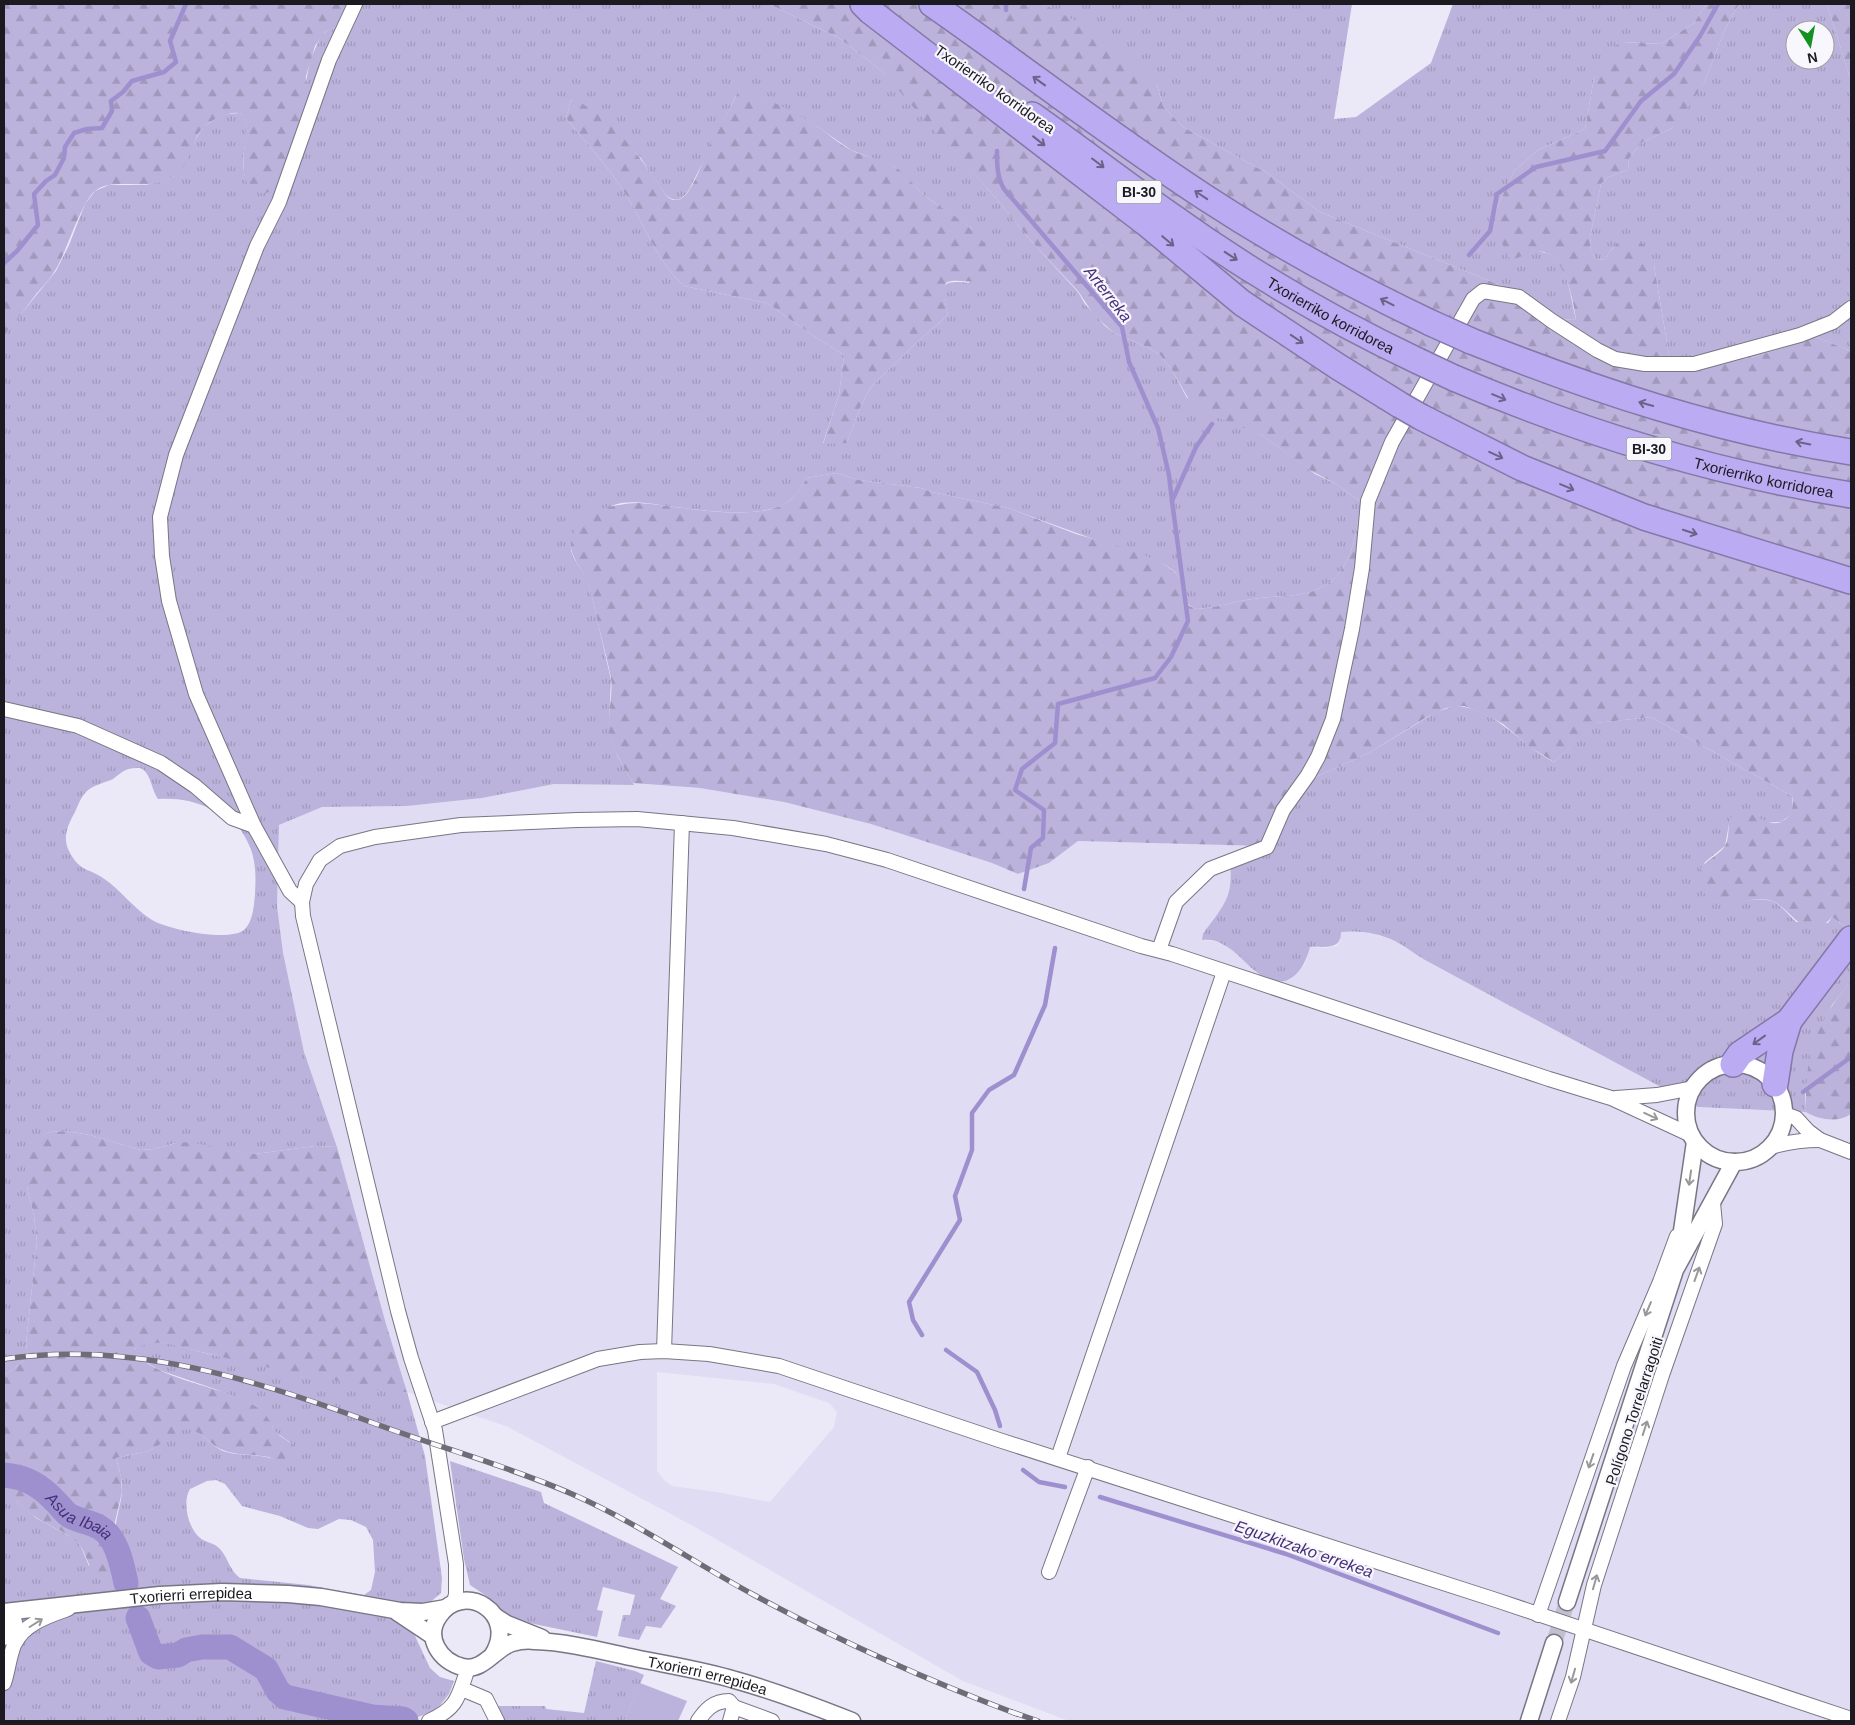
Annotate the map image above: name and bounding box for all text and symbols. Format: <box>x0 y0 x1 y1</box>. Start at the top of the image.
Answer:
north arrow <box>1785 20 1835 70</box>
street label: Txorierriko korridorea <box>932 41 1059 137</box>
text: N <box>1806 49 1819 67</box>
one-way arrow <box>1032 76 1046 86</box>
one-way arrow <box>1033 135 1046 146</box>
one-way arrow <box>1091 157 1104 168</box>
road number: BI-30 <box>1116 180 1162 203</box>
one-way arrow <box>1194 189 1208 199</box>
one-way arrow <box>1161 235 1174 246</box>
one-way arrow <box>1223 252 1237 262</box>
water label: Arterreka <box>1080 262 1135 325</box>
street label: Txorierriko korridorea <box>1264 273 1398 357</box>
one-way arrow <box>1380 297 1395 306</box>
one-way arrow <box>1290 334 1304 345</box>
one-way arrow <box>1491 393 1506 402</box>
one-way arrow <box>1638 398 1654 408</box>
one-way arrow <box>1796 437 1812 447</box>
road number: BI-30 <box>1626 438 1672 460</box>
one-way arrow <box>1488 451 1503 461</box>
street label: Txorierriko korridorea <box>1692 453 1836 501</box>
one-way arrow <box>1559 482 1574 492</box>
one-way arrow <box>1682 527 1698 537</box>
one-way arrow <box>1752 1035 1766 1045</box>
one-way arrow <box>1643 1112 1658 1122</box>
one-way arrow <box>1685 1170 1695 1186</box>
one-way arrow <box>1693 1267 1702 1282</box>
one-way arrow <box>1643 1301 1653 1316</box>
street label: Polígono Torrelarragoiti <box>1602 1335 1666 1487</box>
one-way arrow <box>1641 1420 1651 1436</box>
one-way arrow <box>1586 1453 1595 1468</box>
water label: Asua Ibaia <box>42 1488 116 1543</box>
water label: Eguzkitzako errekea <box>1233 1517 1375 1581</box>
one-way arrow <box>1591 1575 1600 1591</box>
street label: Txorierri errepidea <box>129 1583 253 1607</box>
one-way arrow <box>29 1618 43 1629</box>
street label: Txorierri errepidea <box>646 1652 770 1698</box>
one-way arrow <box>1568 1668 1577 1684</box>

